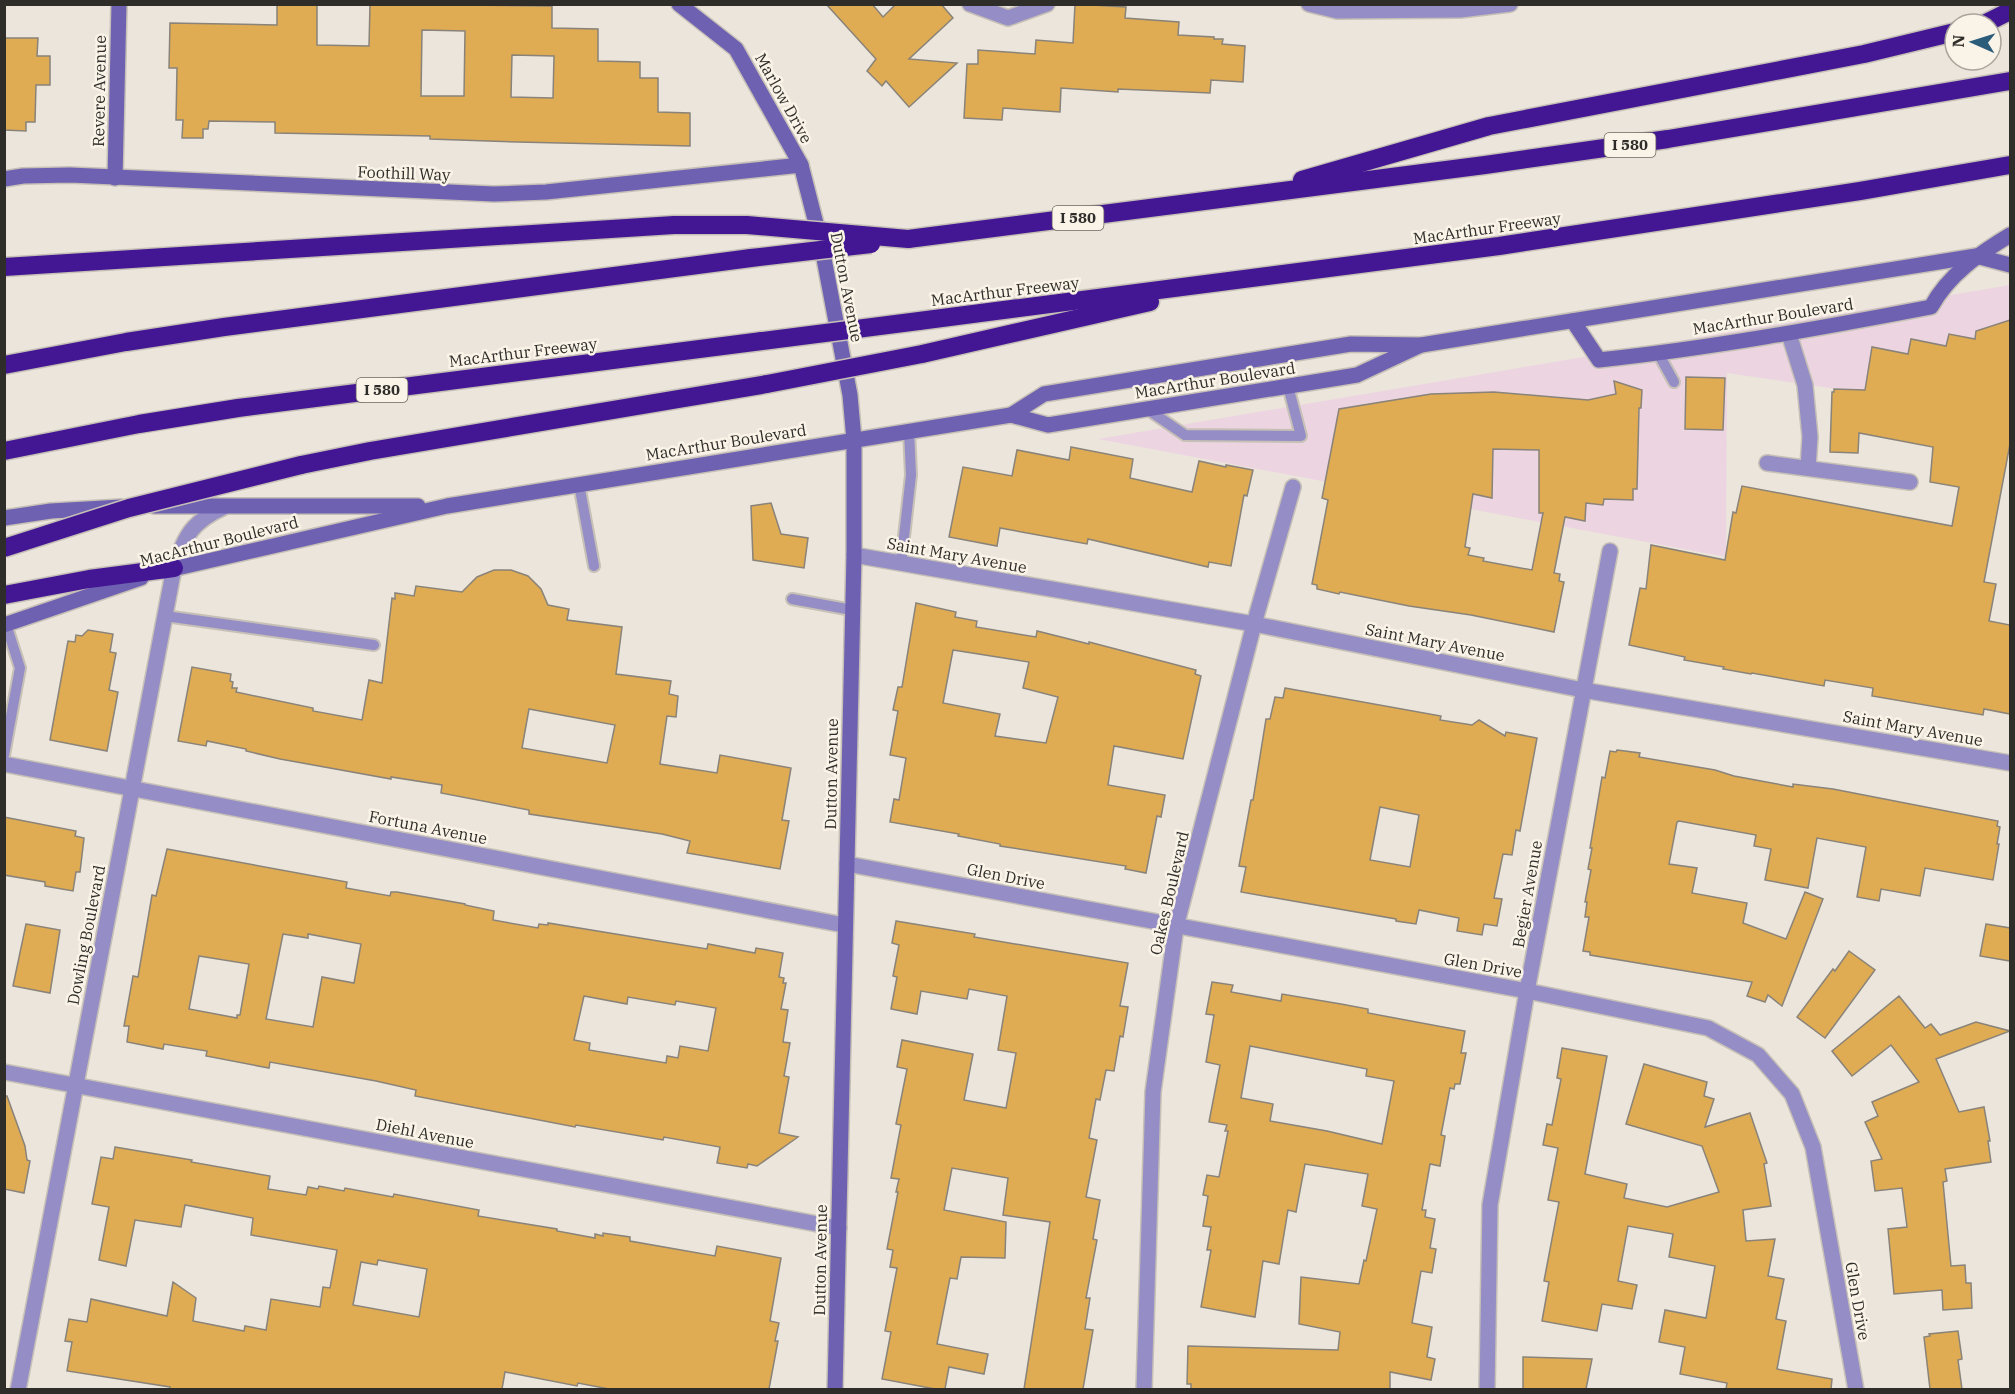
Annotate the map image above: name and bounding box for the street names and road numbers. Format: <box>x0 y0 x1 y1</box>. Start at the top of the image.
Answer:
street label: Revere Avenue <box>88 35 110 147</box>
street label: Marlow Drive <box>751 49 817 147</box>
road number: I 580 <box>1604 133 1656 157</box>
street label: Foothill Way <box>357 161 451 185</box>
road number: I 580 <box>1052 206 1104 230</box>
street label: MacArthur Freeway <box>1412 208 1563 248</box>
street label: Dutton Avenue <box>827 230 867 344</box>
street label: MacArthur Freeway <box>930 272 1081 310</box>
street label: MacArthur Boulevard <box>1691 293 1855 339</box>
street label: MacArthur Freeway <box>448 333 599 371</box>
street label: MacArthur Boulevard <box>1133 357 1297 403</box>
road number: I 580 <box>356 378 407 402</box>
street label: MacArthur Boulevard <box>644 419 808 465</box>
street label: MacArthur Boulevard <box>138 512 301 570</box>
street label: Saint Mary Avenue <box>886 533 1028 577</box>
street label: Saint Mary Avenue <box>1364 619 1506 665</box>
street label: Saint Mary Avenue <box>1842 706 1984 750</box>
street label: Dutton Avenue <box>820 718 842 830</box>
street label: Fortuna Avenue <box>367 806 489 848</box>
street label: Oakes Boulevard <box>1145 829 1193 957</box>
street label: Begier Avenue <box>1508 839 1546 949</box>
street label: Glen Drive <box>965 859 1047 893</box>
street label: Dowling Boulevard <box>63 863 109 1007</box>
street label: Glen Drive <box>1442 948 1524 982</box>
street label: Diehl Avenue <box>374 1114 476 1152</box>
street label: Dutton Avenue <box>809 1204 831 1316</box>
street label: Glen Drive <box>1841 1260 1875 1342</box>

